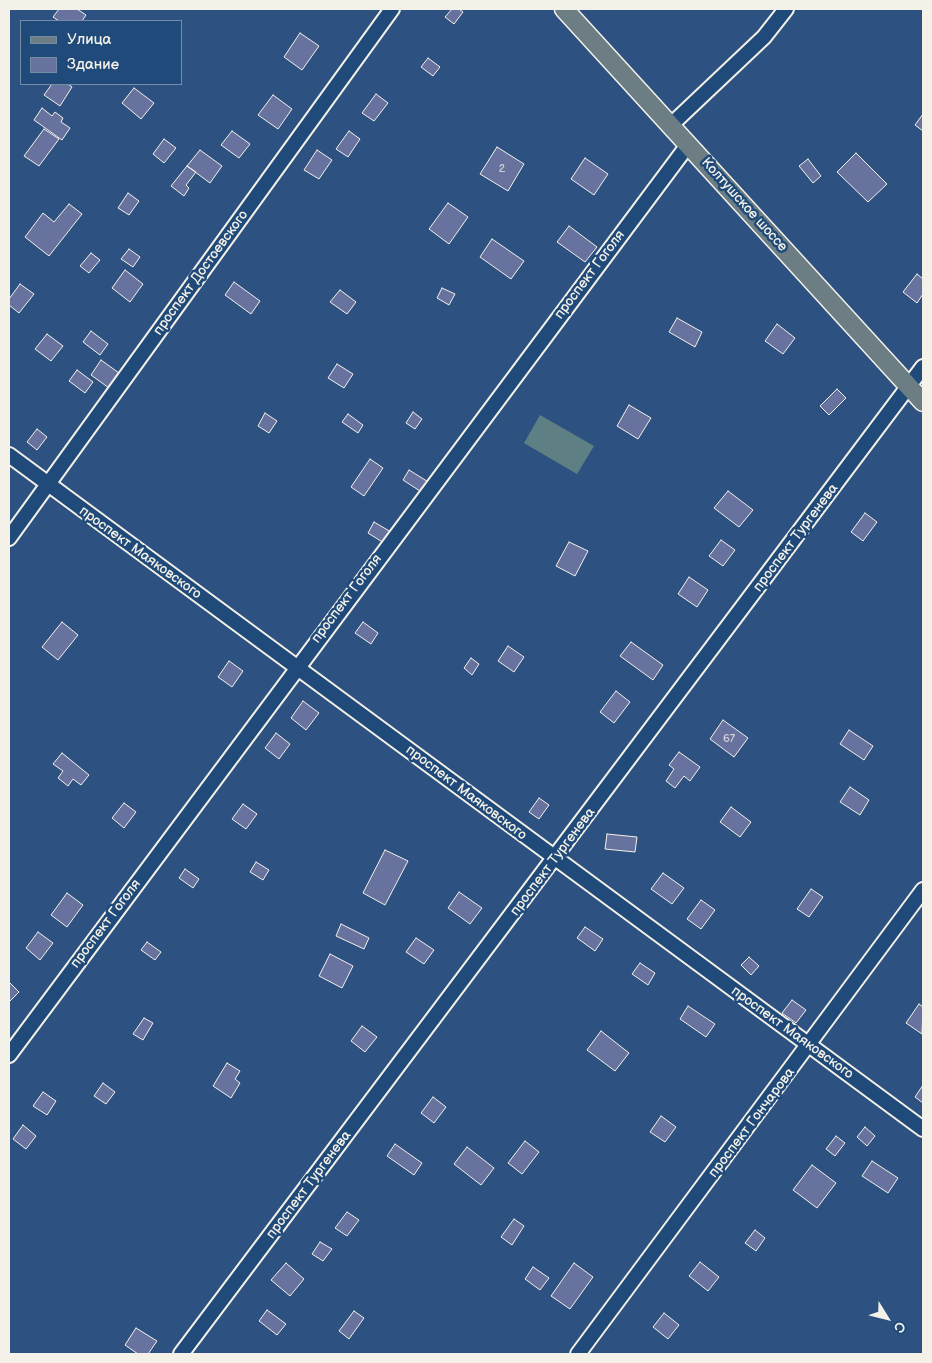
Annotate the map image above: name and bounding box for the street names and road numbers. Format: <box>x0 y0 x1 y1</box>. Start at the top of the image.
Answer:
street label: Колтушское шоссе <box>697 155 791 255</box>
street label: проспект Достоевского <box>150 207 252 339</box>
street label: проспект Гоголя <box>551 227 629 323</box>
street label: проспект Тургенева <box>750 481 842 595</box>
street label: проспект Маяковского <box>76 503 204 603</box>
street label: проспект Гоголя <box>308 551 386 647</box>
street label: проспект Маяковского <box>402 742 530 844</box>
street label: проспект Тургенева <box>507 805 599 919</box>
street label: проспект Гоголя <box>67 876 145 972</box>
street label: проспект Маяковского <box>728 983 856 1083</box>
street label: проспект Гончарова <box>705 1065 799 1181</box>
street label: проспект Тургенева <box>263 1128 355 1242</box>

